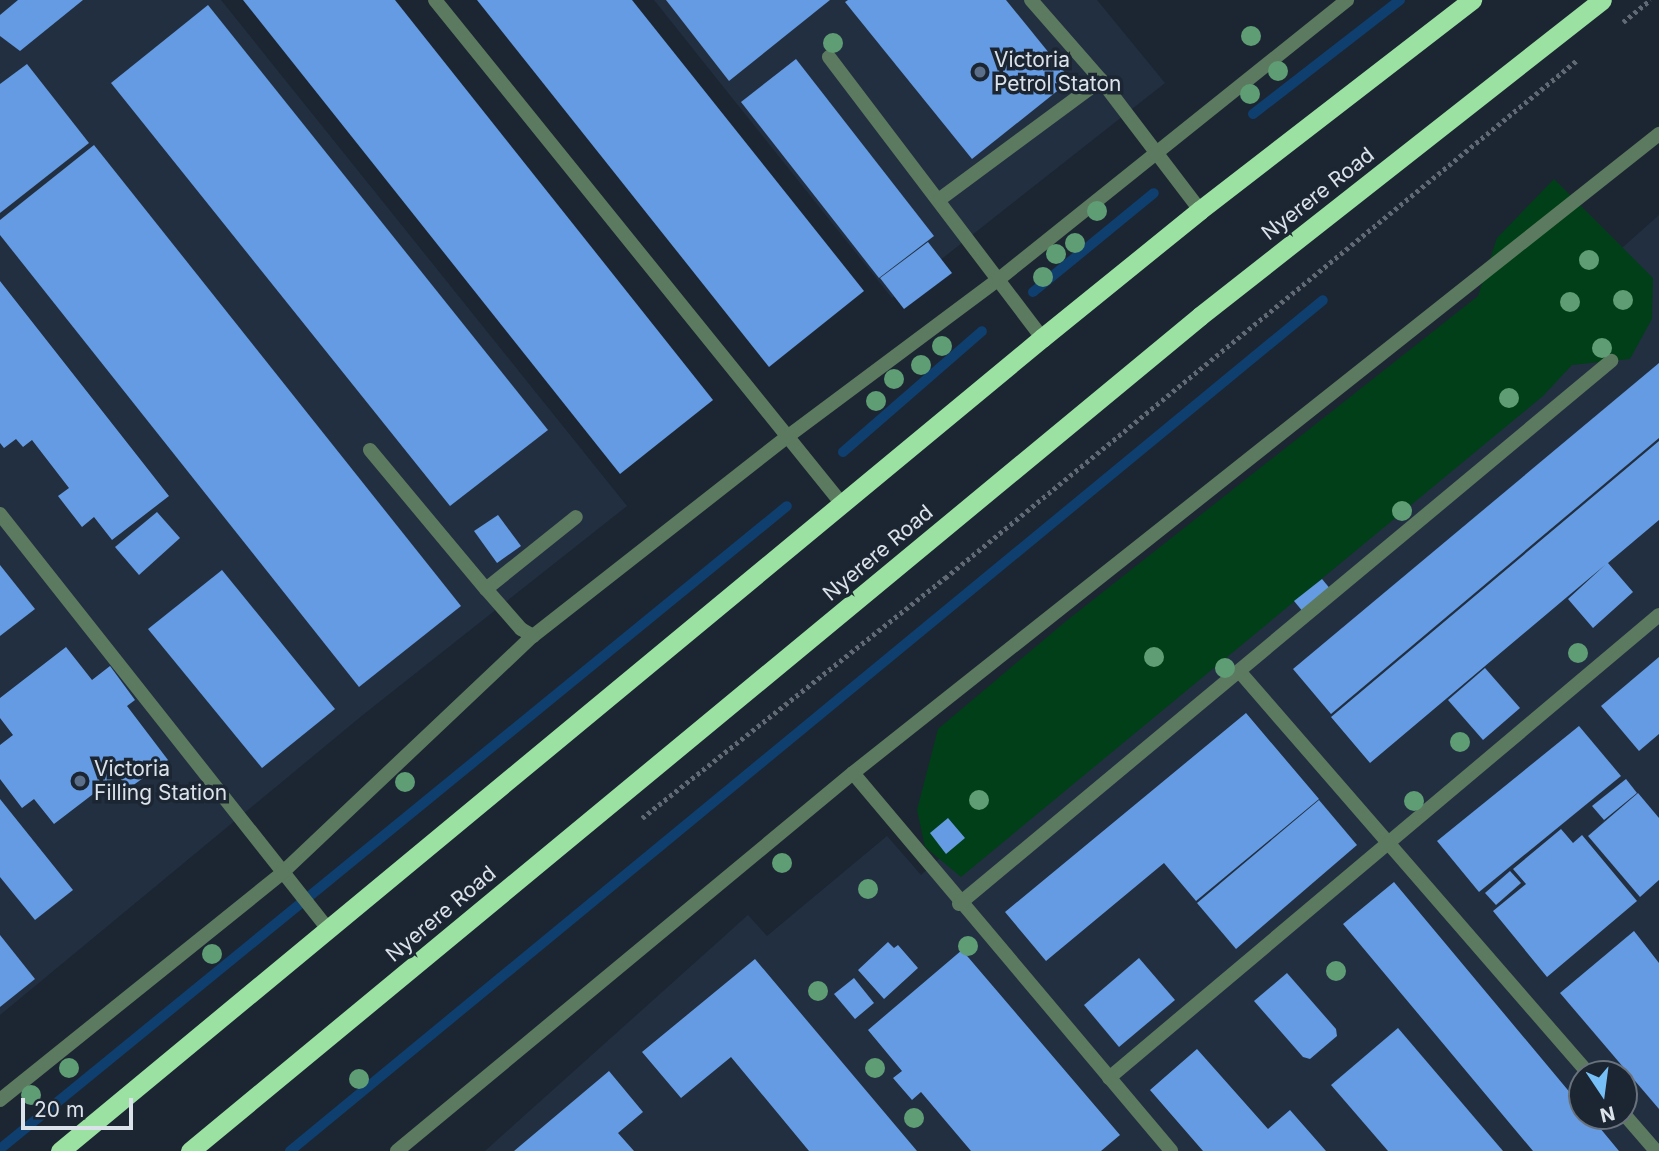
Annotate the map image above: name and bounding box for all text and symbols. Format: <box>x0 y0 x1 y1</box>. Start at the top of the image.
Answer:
place label: Victoria Petrol Staton <box>994 47 1121 97</box>
marker: Victoria Petrol Staton <box>972 64 988 80</box>
street label: Nyerere Road <box>1257 142 1379 246</box>
street label: Nyerere Road <box>818 500 938 606</box>
place label: Victoria Filling Station <box>94 756 227 806</box>
marker: Victoria Filling Station <box>72 773 88 789</box>
street label: Nyerere Road <box>381 861 501 967</box>
north arrow <box>1568 1060 1638 1130</box>
scale bar <box>24 1084 136 1128</box>
text: 20 m <box>34 1097 84 1122</box>
text: N <box>1598 1101 1617 1127</box>

